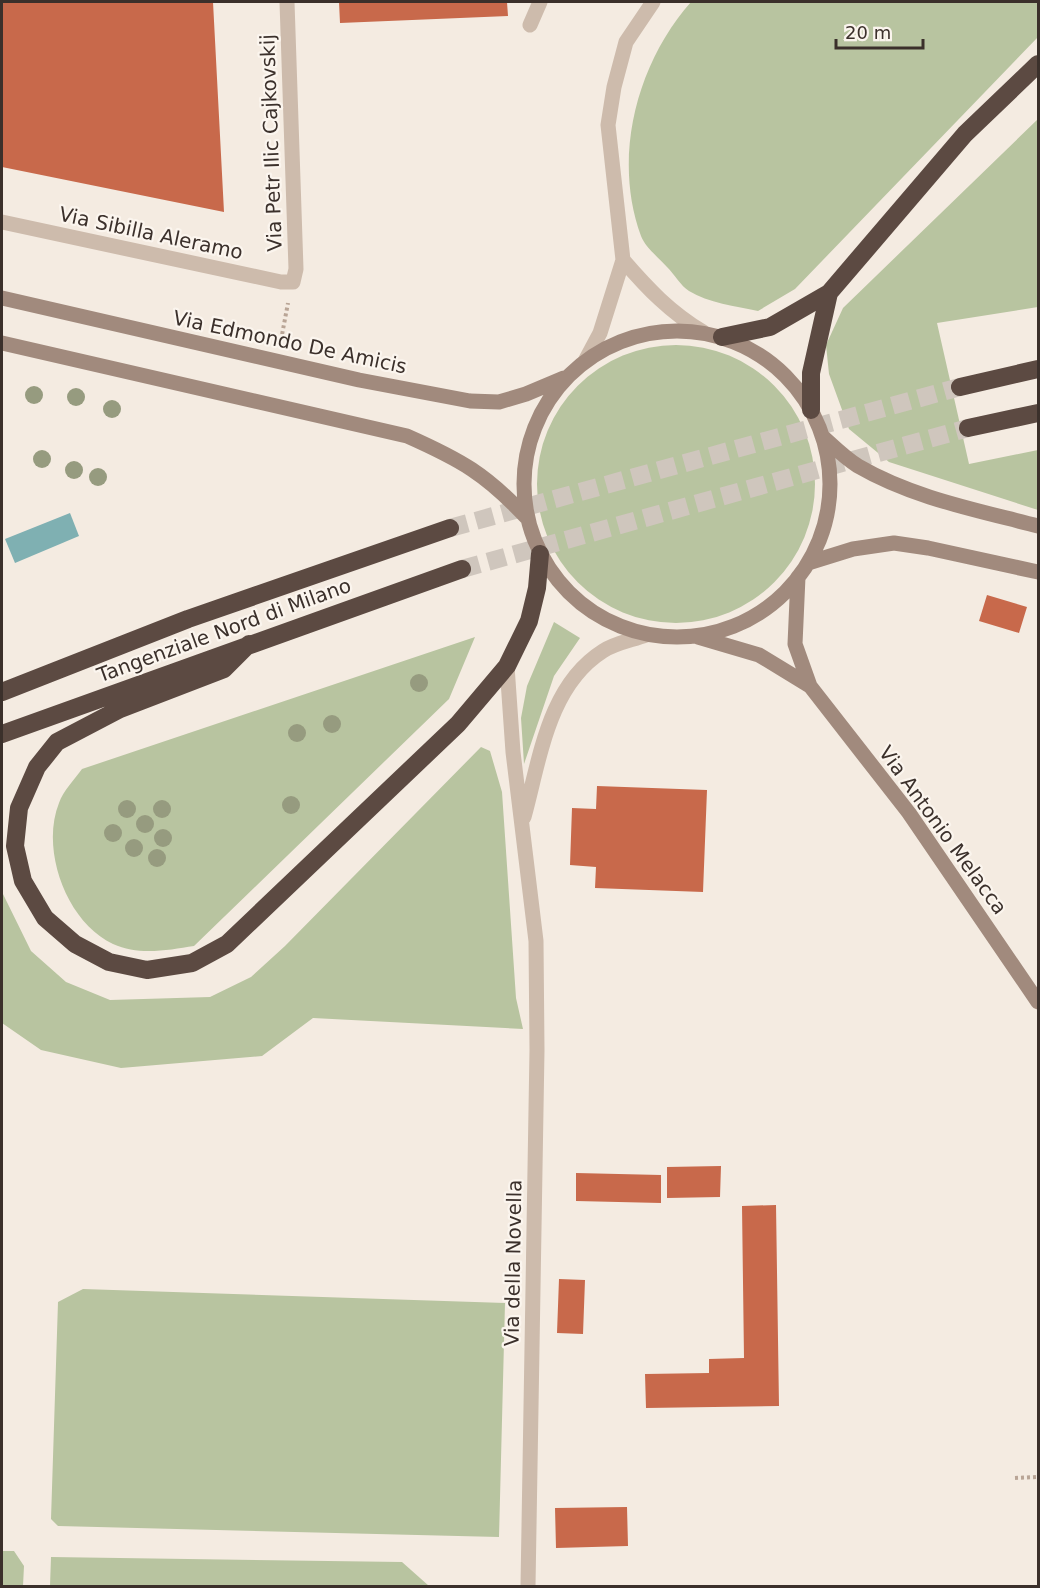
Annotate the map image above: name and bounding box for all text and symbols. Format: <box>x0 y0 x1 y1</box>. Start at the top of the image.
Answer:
scale bar <box>836 12 923 50</box>
text: 20 m <box>845 22 891 43</box>
street label: Via Petr Ilic Cajkovskij <box>255 34 287 252</box>
street label: Via Sibilla Aleramo <box>57 202 245 264</box>
street label: Via Edmondo De Amicis <box>171 306 409 378</box>
street label: Tangenziale Nord di Milano <box>93 573 354 688</box>
street label: Via Antonio Melacca <box>874 741 1012 919</box>
street label: Via della Novella <box>500 1179 526 1347</box>

